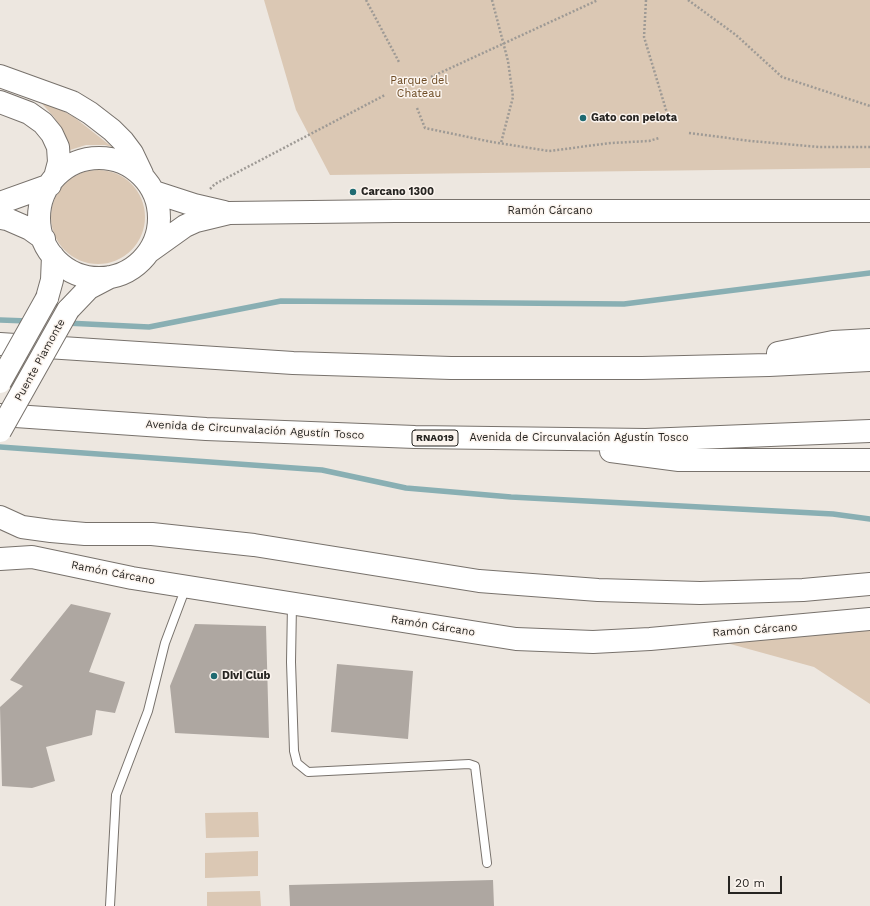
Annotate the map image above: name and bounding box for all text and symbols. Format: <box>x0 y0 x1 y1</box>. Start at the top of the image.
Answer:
park label: Parque del Chateau <box>390 74 448 100</box>
place label: Gato con pelota <box>591 111 677 125</box>
marker: Gato con pelota <box>578 113 588 123</box>
place label: Carcano 1300 <box>361 185 434 199</box>
marker: Carcano 1300 <box>348 187 358 197</box>
street label: Ramón Cárcano <box>507 204 593 218</box>
street label: Puente Piamonte <box>12 317 68 403</box>
street label: Avenida de Circunvalación Agustín Tosco <box>145 418 365 442</box>
road number: RNA019 <box>412 430 458 446</box>
street label: Avenida de Circunvalación Agustín Tosco <box>470 431 688 445</box>
street label: Ramón Cárcano <box>70 558 156 588</box>
street label: Ramón Cárcano <box>390 613 476 639</box>
street label: Ramón Cárcano <box>712 620 798 640</box>
place label: Divi Club <box>222 669 270 683</box>
marker: Divi Club <box>209 671 219 681</box>
scale bar <box>730 868 784 894</box>
text: 20 m <box>735 876 765 890</box>

